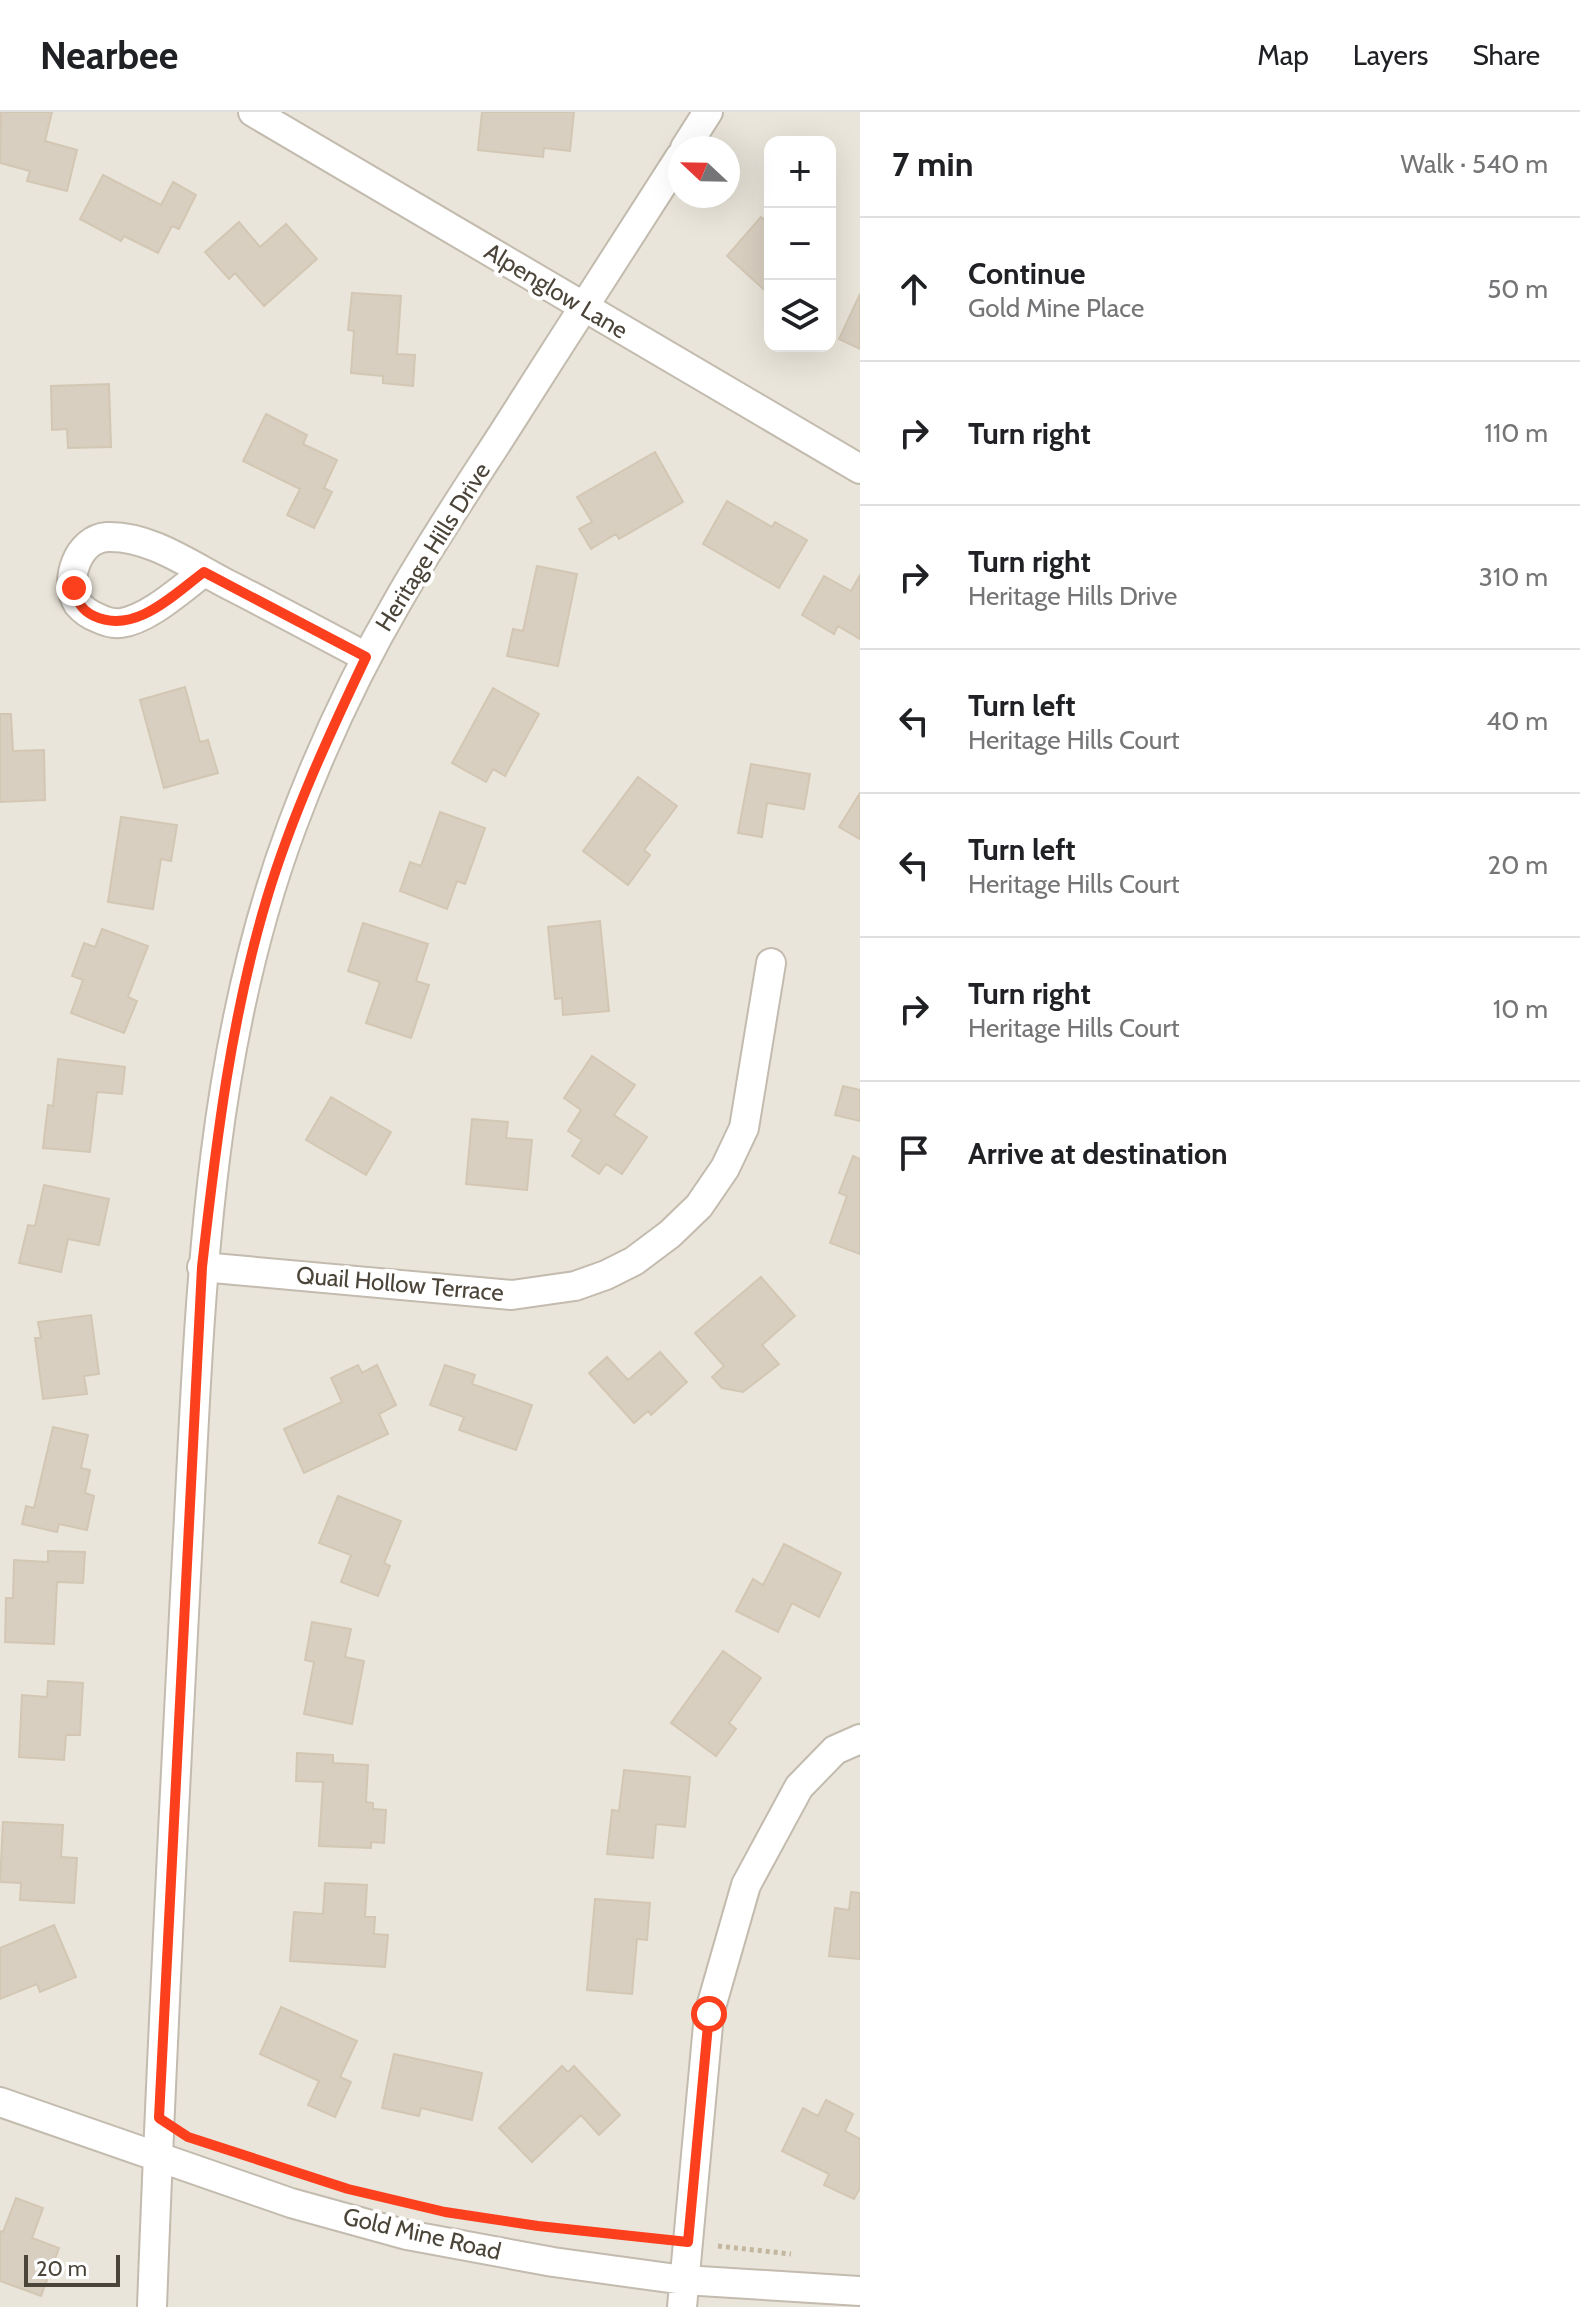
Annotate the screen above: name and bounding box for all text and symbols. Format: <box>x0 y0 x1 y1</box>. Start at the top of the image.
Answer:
text: Nearbee <box>40 32 178 79</box>
text: Map <box>1257 38 1309 72</box>
text: Layers <box>1353 38 1428 72</box>
text: Share <box>1472 38 1540 72</box>
north arrow <box>668 136 740 208</box>
map controls <box>764 136 836 352</box>
button: + <box>764 136 836 208</box>
text: 7 min <box>892 143 973 185</box>
text: Walk · 540 m <box>1400 148 1548 180</box>
button: − <box>764 208 836 280</box>
street label: Alpenglow Lane <box>479 236 633 345</box>
text: Continue <box>968 255 1085 292</box>
icon: ahead <box>892 267 936 311</box>
text: 50 m <box>1487 273 1548 305</box>
button: layers <box>764 280 836 352</box>
text: Gold Mine Place <box>968 292 1144 324</box>
icon: right <box>892 411 936 455</box>
text: Turn right <box>968 415 1091 452</box>
text: 110 m <box>1484 417 1548 449</box>
street label: Heritage Hills Drive <box>369 457 496 636</box>
text: Turn right <box>968 543 1091 580</box>
icon: right <box>892 555 936 599</box>
text: 310 m <box>1479 561 1548 593</box>
route end <box>56 570 92 606</box>
text: Heritage Hills Drive <box>968 580 1177 612</box>
text: Turn left <box>968 687 1076 724</box>
icon: left <box>892 699 936 743</box>
text: 40 m <box>1486 705 1548 737</box>
text: Heritage Hills Court <box>968 724 1179 756</box>
text: Turn left <box>968 831 1076 868</box>
icon: left <box>892 843 936 887</box>
text: 20 m <box>1488 849 1548 881</box>
text: Heritage Hills Court <box>968 868 1179 900</box>
text: Turn right <box>968 975 1091 1012</box>
icon: right <box>892 987 936 1031</box>
text: 10 m <box>1493 993 1548 1025</box>
text: Heritage Hills Court <box>968 1012 1179 1044</box>
icon: arrive <box>892 1131 936 1175</box>
text: Arrive at destination <box>968 1135 1228 1172</box>
street label: Quail Hollow Terrace <box>295 1260 505 1307</box>
route start <box>691 1996 727 2032</box>
street label: Gold Mine Road <box>340 2201 504 2266</box>
scale bar <box>24 2251 120 2287</box>
text: 20 m <box>36 2255 87 2282</box>

